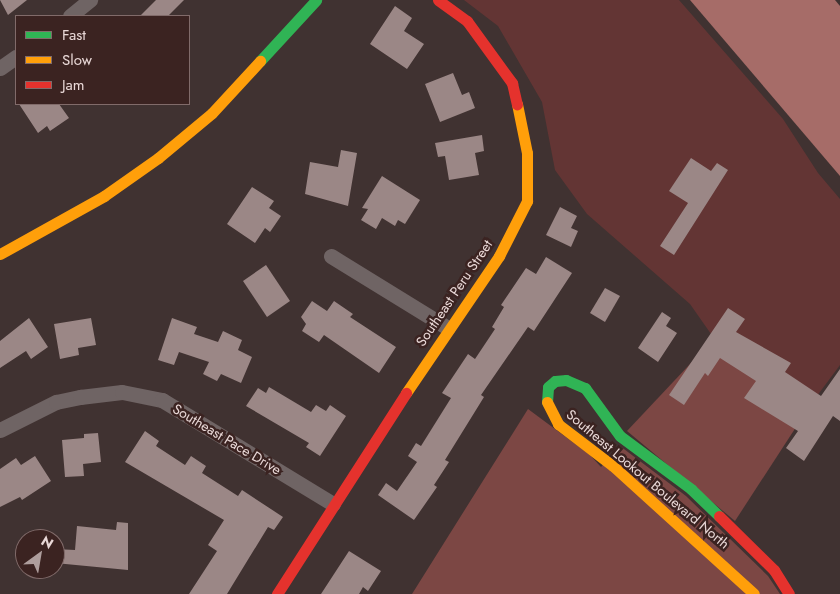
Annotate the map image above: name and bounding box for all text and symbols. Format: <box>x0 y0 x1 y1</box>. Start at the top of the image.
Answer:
legend <box>15 15 190 105</box>
text: Fast <box>62 24 86 46</box>
text: Slow <box>62 49 92 71</box>
text: Jam <box>62 74 85 96</box>
street label: Southeast Peru Street <box>412 237 496 349</box>
street label: Southeast Pace Drive <box>170 400 284 478</box>
street label: Southeast Lookout Boulevard North <box>563 406 733 552</box>
north arrow <box>15 529 65 579</box>
text: N <box>37 531 57 554</box>

